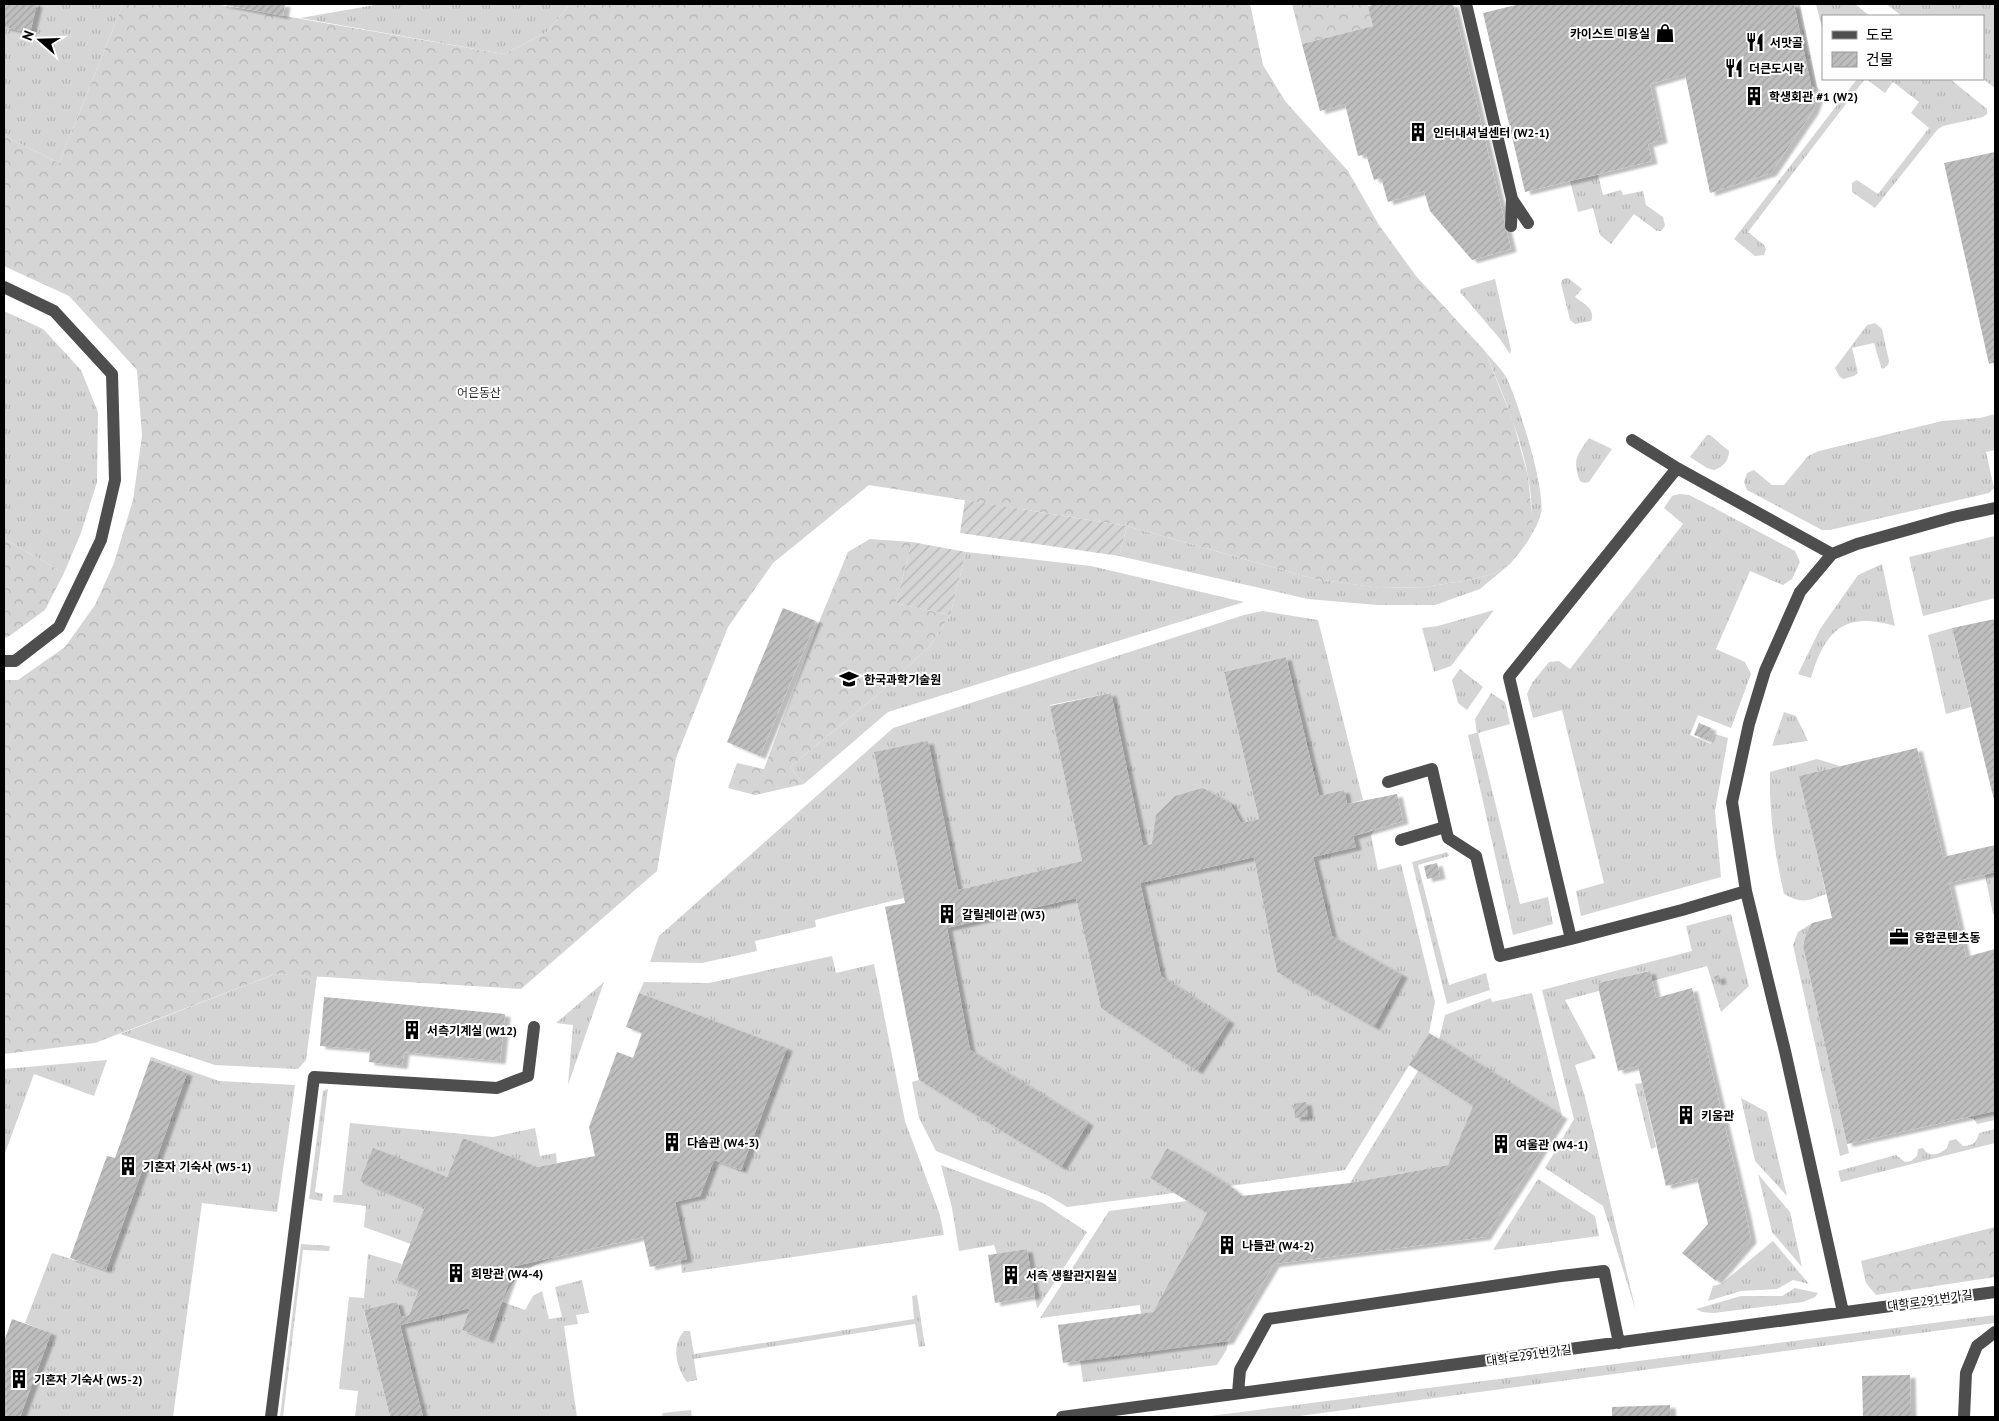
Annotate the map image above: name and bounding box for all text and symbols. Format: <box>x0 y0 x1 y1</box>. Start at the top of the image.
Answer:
north arrow <box>15 15 65 65</box>
legend <box>1822 15 1984 80</box>
shop icon: 카이스트 미용실 <box>1654 22 1676 44</box>
text: 도로 <box>1866 25 1894 44</box>
place label: 카이스트 미용실 <box>1570 26 1650 41</box>
text: N <box>18 28 38 43</box>
restaurant icon: 서맛골 <box>1744 31 1766 53</box>
place label: 서맛골 <box>1770 35 1803 50</box>
text: 건물 <box>1866 50 1894 69</box>
restaurant icon: 더큰도시락 <box>1723 57 1745 79</box>
place label: 더큰도시락 <box>1749 61 1804 76</box>
building icon: 학생회관 #1 (W2) <box>1743 85 1765 107</box>
place label: 학생회관 #1 (W2) <box>1769 89 1858 104</box>
building icon: 인터내셔널센터 (W2-1) <box>1407 121 1429 143</box>
place label: 인터내셔널센터 (W2-1) <box>1433 125 1550 140</box>
park label: 어은동산 <box>457 385 501 400</box>
school or university icon: 한국과학기술원 <box>838 668 860 690</box>
place label: 한국과학기술원 <box>864 672 941 687</box>
building icon: 갈릴레이관 (W3) <box>936 903 958 925</box>
place label: 갈릴레이관 (W3) <box>962 907 1045 922</box>
office icon: 융합콘텐츠동 <box>1888 926 1910 948</box>
place label: 융합콘텐츠동 <box>1914 930 1980 945</box>
building icon: 서측기계실 (W12) <box>401 1019 423 1041</box>
place label: 서측기계실 (W12) <box>427 1023 517 1038</box>
building icon: 키움관 <box>1675 1104 1697 1126</box>
place label: 키움관 <box>1701 1108 1734 1123</box>
building icon: 다솜관 (W4-3) <box>661 1131 683 1153</box>
building icon: 여울관 (W4-1) <box>1490 1133 1512 1155</box>
place label: 다솜관 (W4-3) <box>687 1135 759 1150</box>
place label: 여울관 (W4-1) <box>1516 1137 1588 1152</box>
building icon: 기혼자 기숙사 (W5-1) <box>117 1155 139 1177</box>
place label: 기혼자 기숙사 (W5-1) <box>143 1159 252 1174</box>
building icon: 나들관 (W4-2) <box>1216 1234 1238 1256</box>
place label: 나들관 (W4-2) <box>1242 1238 1314 1253</box>
building icon: 희망관 (W4-4) <box>445 1262 467 1284</box>
building icon: 서측 생활관지원실 <box>1000 1264 1022 1286</box>
place label: 희망관 (W4-4) <box>471 1266 543 1281</box>
place label: 서측 생활관지원실 <box>1026 1268 1117 1283</box>
street label: 대학로291번가길 <box>1886 1287 1974 1313</box>
street label: 대학로291번가길 <box>1485 1342 1573 1368</box>
building icon: 기혼자 기숙사 (W5-2) <box>8 1368 30 1390</box>
place label: 기혼자 기숙사 (W5-2) <box>34 1372 143 1387</box>

